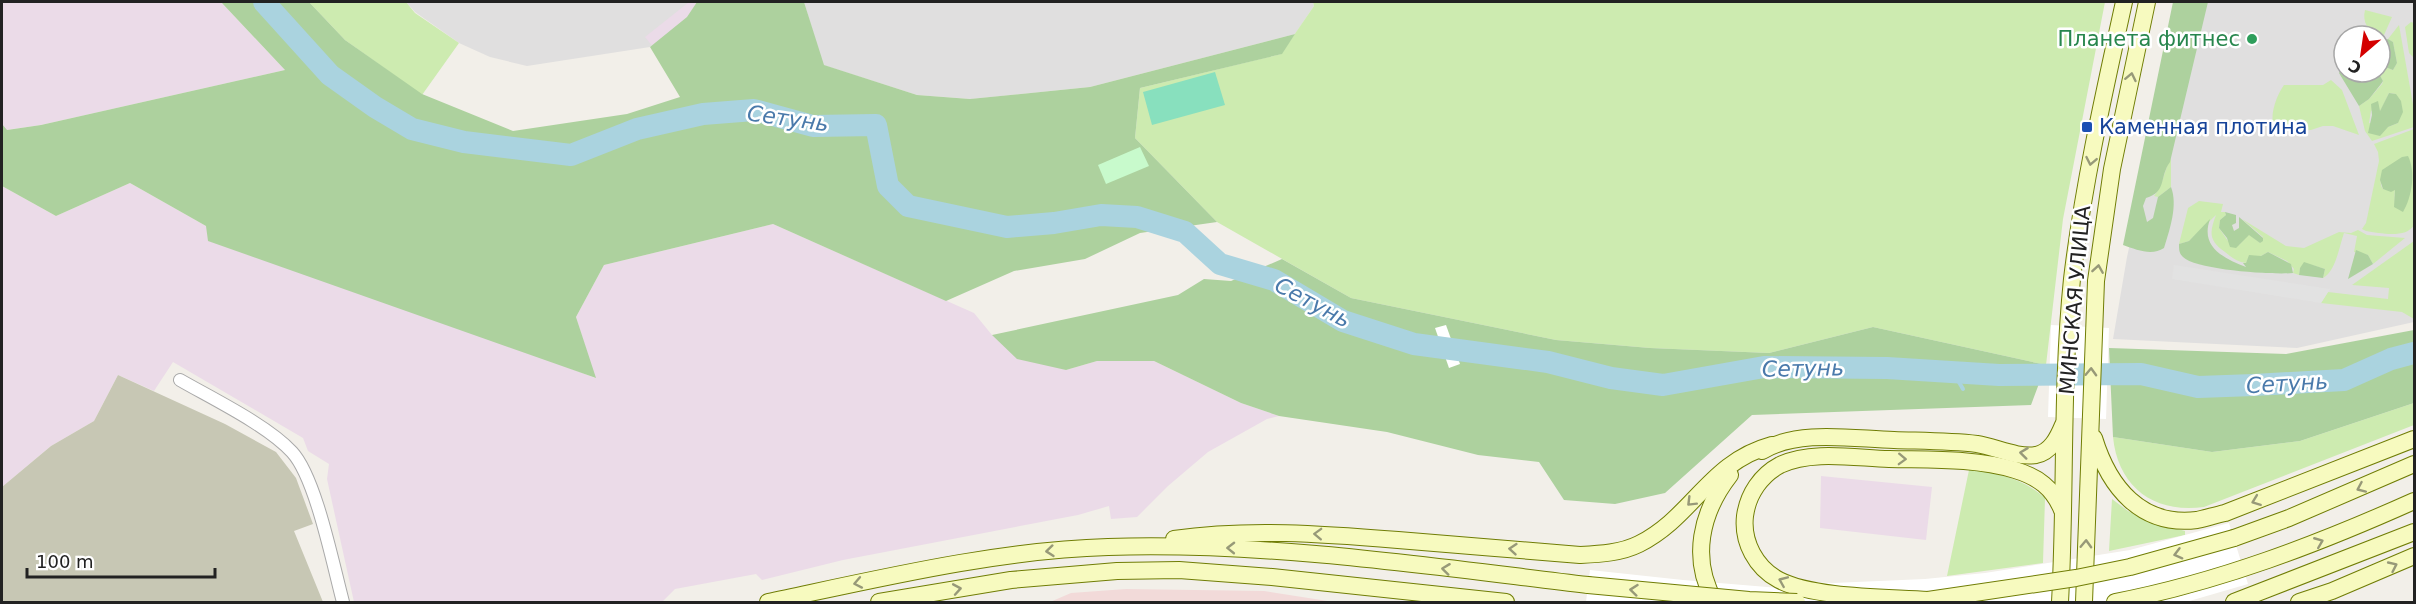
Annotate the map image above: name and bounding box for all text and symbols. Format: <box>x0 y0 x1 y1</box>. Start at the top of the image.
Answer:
north arrow <box>2332 24 2392 84</box>
place label: Планета фитнес <box>2057 27 2240 51</box>
marker: Планета фитнес <box>2245 32 2259 46</box>
text: С <box>2345 56 2365 78</box>
one-way arrow <box>2124 72 2137 82</box>
water label: Сетунь <box>746 100 830 137</box>
place label: Каменная плотина <box>2099 115 2308 139</box>
marker: Каменная плотина <box>2080 120 2094 134</box>
one-way arrow <box>2085 156 2098 166</box>
street label: МИНСКАЯ УЛИЦА <box>2055 204 2095 396</box>
one-way arrow <box>2091 264 2104 274</box>
water label: Сетунь <box>1271 272 1355 333</box>
water label: Сетунь <box>1762 355 1844 382</box>
one-way arrow <box>2085 368 2098 377</box>
water label: Сетунь <box>2245 369 2329 398</box>
one-way arrow <box>2019 448 2028 460</box>
one-way arrow <box>1897 453 1906 466</box>
one-way arrow <box>2357 481 2368 493</box>
one-way arrow <box>2251 493 2262 506</box>
one-way arrow <box>1687 495 1698 505</box>
one-way arrow <box>1314 528 1323 541</box>
one-way arrow <box>2313 537 2324 549</box>
one-way arrow <box>2079 540 2092 549</box>
scale bar <box>27 541 214 579</box>
one-way arrow <box>1227 542 1236 554</box>
one-way arrow <box>1508 543 1517 556</box>
one-way arrow <box>1046 544 1055 556</box>
one-way arrow <box>2173 547 2183 560</box>
text: 100 m <box>36 551 94 572</box>
one-way arrow <box>2386 561 2397 573</box>
one-way arrow <box>1442 563 1451 575</box>
one-way arrow <box>853 576 863 589</box>
one-way arrow <box>1778 576 1789 588</box>
one-way arrow <box>952 583 962 596</box>
one-way arrow <box>1630 584 1639 597</box>

